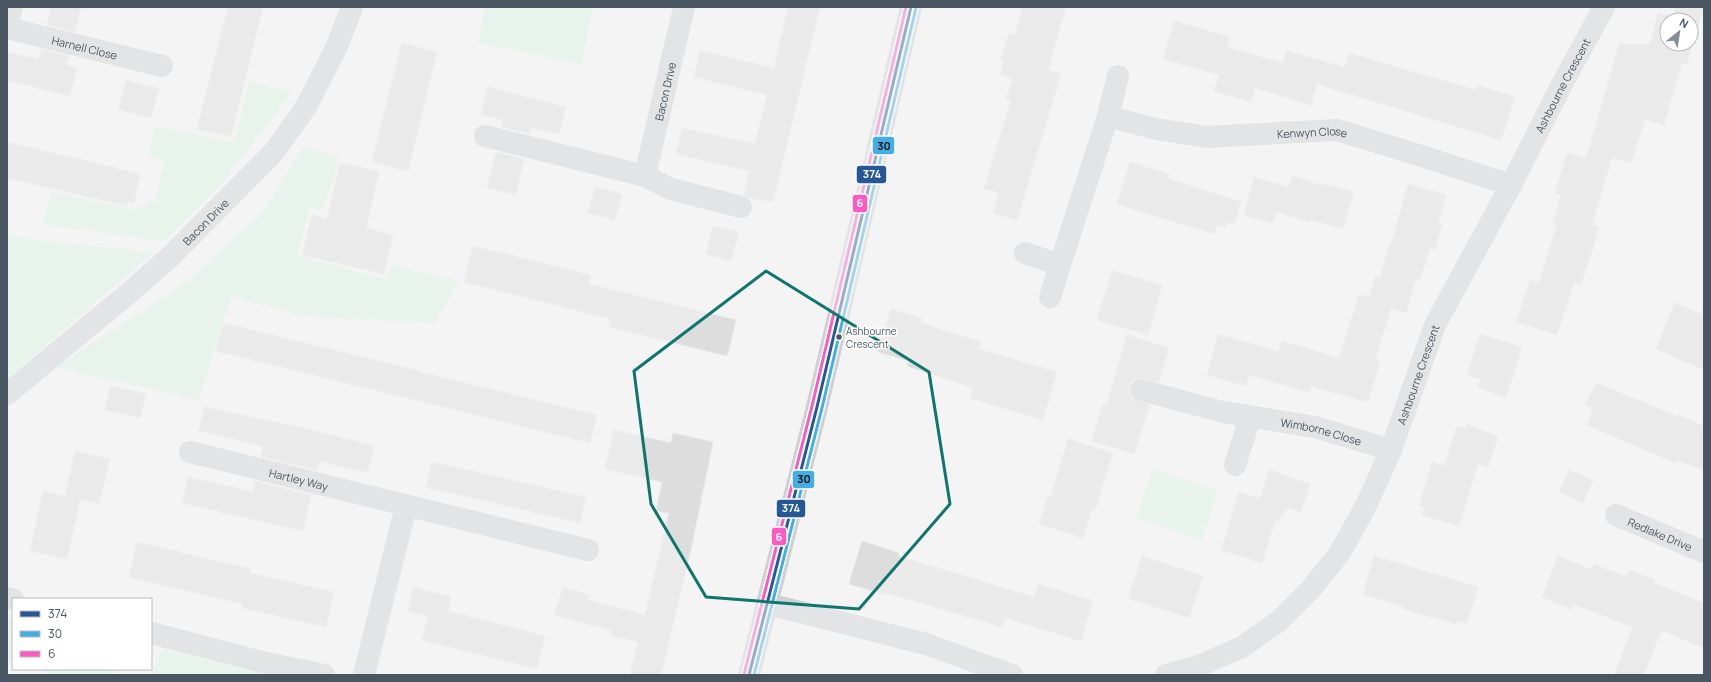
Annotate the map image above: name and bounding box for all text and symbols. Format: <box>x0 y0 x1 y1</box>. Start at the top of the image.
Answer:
north arrow <box>1659 12 1699 52</box>
text: N <box>1677 14 1692 31</box>
street label: Harnell Close <box>50 32 120 62</box>
street label: Ashbourne Crescent <box>1531 35 1593 135</box>
street label: Bacon Drive <box>651 60 679 122</box>
street label: Kenwyn Close <box>1277 122 1350 141</box>
line badge: 30 <box>872 136 895 155</box>
text: 30 <box>877 138 891 153</box>
line badge: 374 <box>856 165 887 184</box>
text: 374 <box>863 166 882 181</box>
line badge: 6 <box>852 194 868 213</box>
street label: Bacon Drive <box>179 195 232 248</box>
text: 6 <box>857 195 864 210</box>
street label: Ashbourne Crescent <box>1393 322 1442 427</box>
place label: Ashbourne Crescent <box>846 324 897 351</box>
marker: Ashbourne Crescent <box>834 332 844 342</box>
street label: Wimborne Close <box>1279 414 1364 448</box>
street label: Hartley Way <box>268 464 330 493</box>
line badge: 30 <box>792 470 815 489</box>
text: 30 <box>797 471 811 486</box>
line badge: 374 <box>776 499 806 518</box>
text: 374 <box>782 500 801 515</box>
street label: Redlake Drive <box>1626 513 1695 554</box>
line badge: 6 <box>771 527 787 546</box>
text: 6 <box>776 529 783 544</box>
legend <box>12 598 152 670</box>
text: 374 <box>48 605 67 622</box>
text: 30 <box>48 625 62 642</box>
text: 6 <box>48 645 55 662</box>

